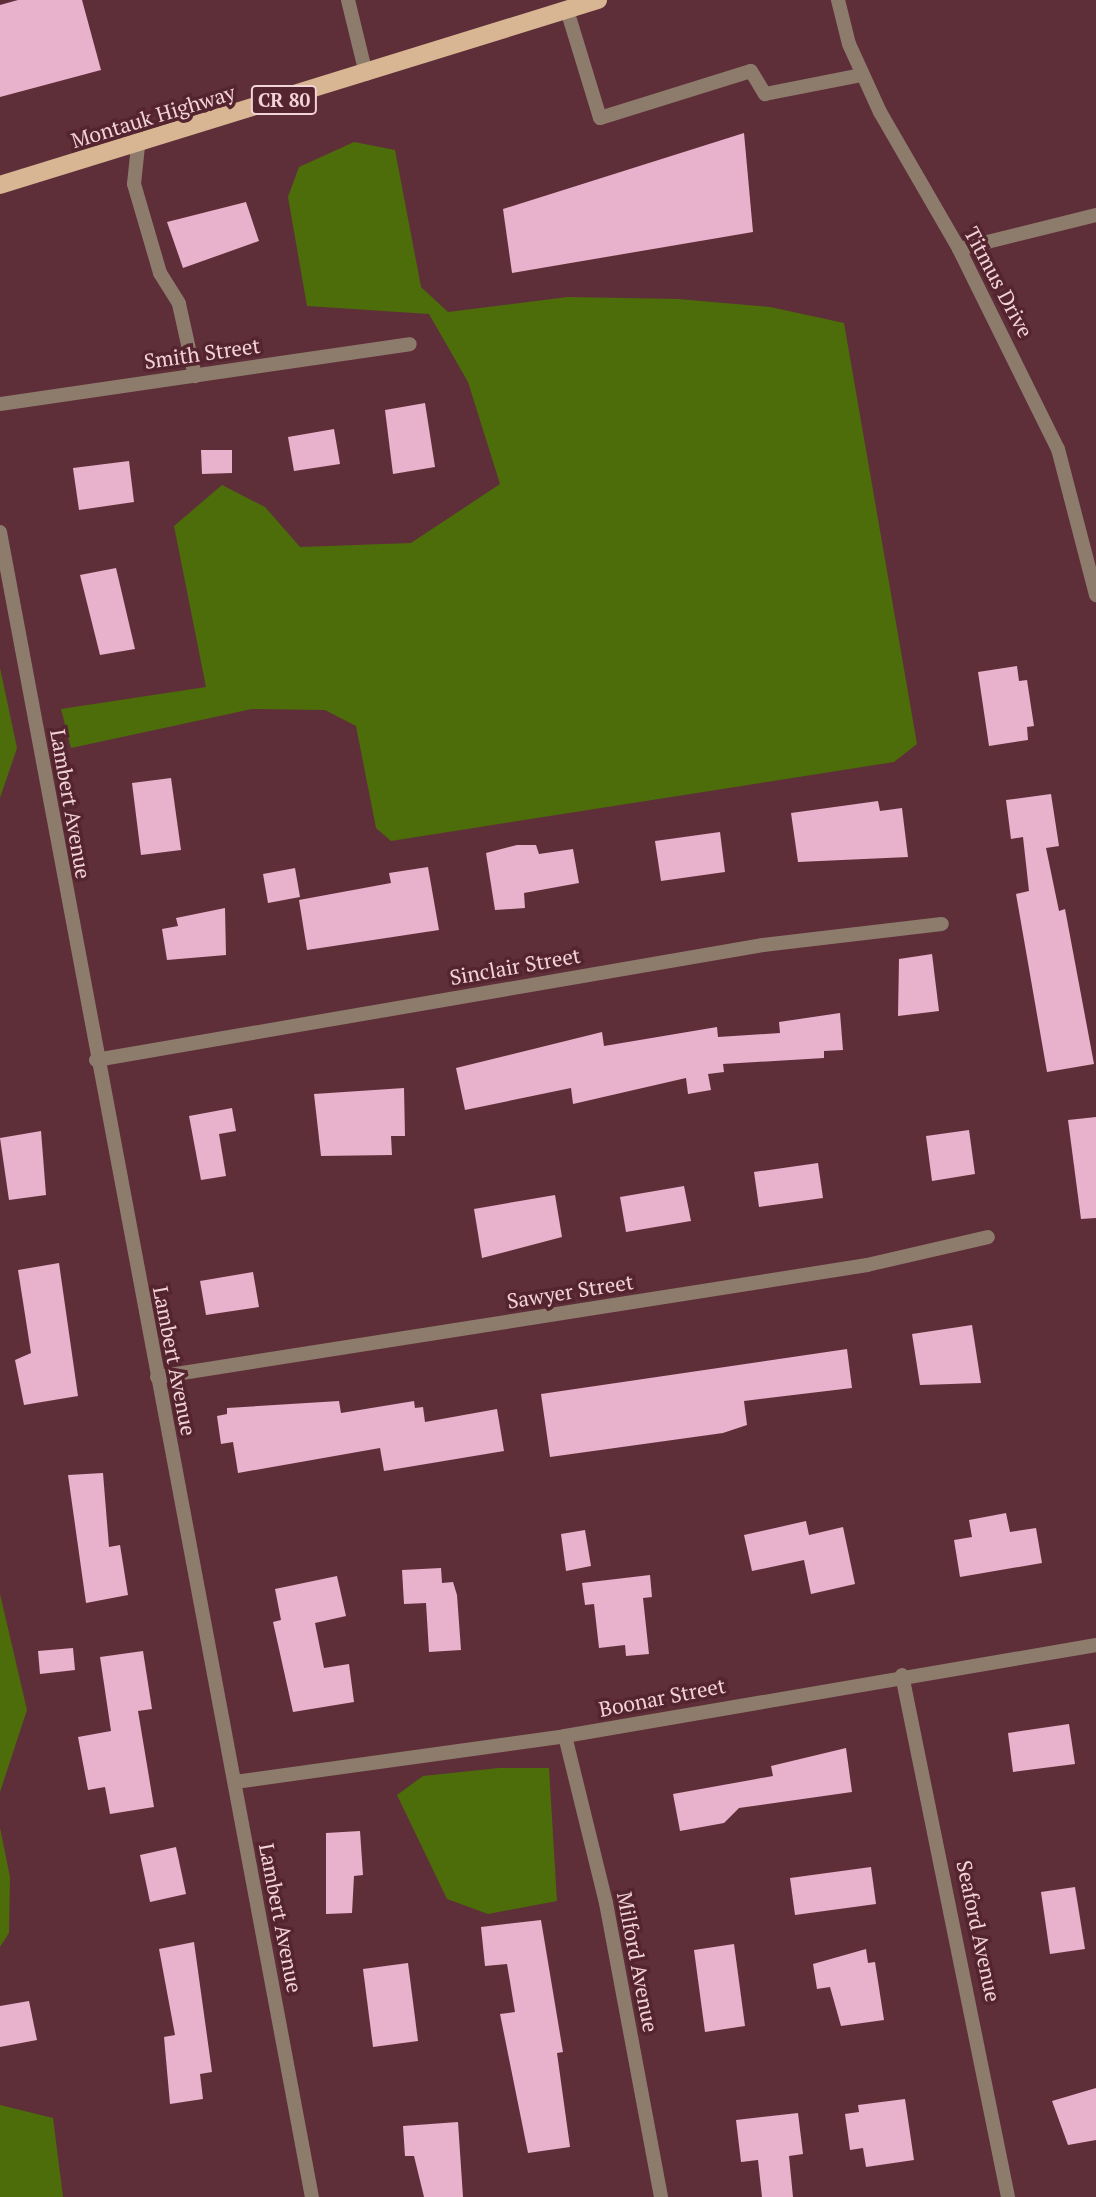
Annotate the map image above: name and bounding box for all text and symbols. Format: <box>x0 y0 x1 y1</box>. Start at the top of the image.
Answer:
street label: Montauk Highway <box>68 79 238 153</box>
road number: CR 80 <box>251 85 317 116</box>
street label: Titmus Drive <box>959 222 1039 342</box>
street label: Smith Street <box>142 332 262 374</box>
street label: Lambert Avenue <box>45 727 97 881</box>
street label: Sinclair Street <box>448 942 582 990</box>
street label: Sawyer Street <box>505 1269 635 1313</box>
street label: Lambert Avenue <box>148 1284 202 1438</box>
street label: Boonar Street <box>597 1672 727 1722</box>
street label: Lambert Avenue <box>254 1841 308 1995</box>
street label: Seaford Avenue <box>952 1858 1006 2004</box>
street label: Milford Avenue <box>612 1889 664 2035</box>

